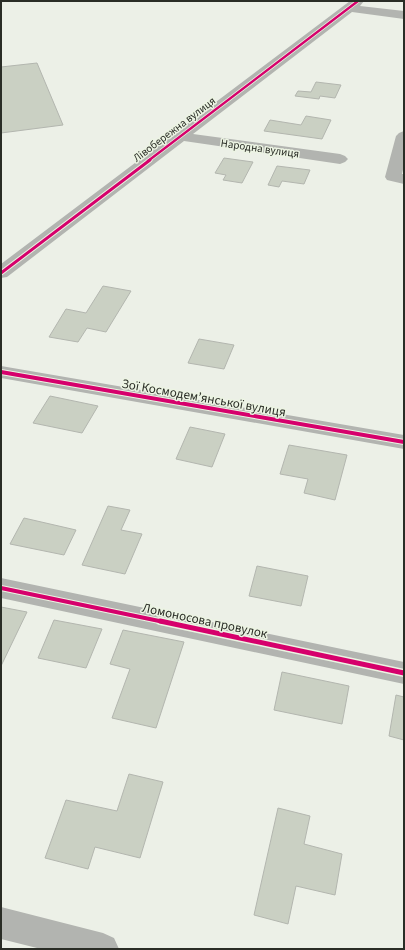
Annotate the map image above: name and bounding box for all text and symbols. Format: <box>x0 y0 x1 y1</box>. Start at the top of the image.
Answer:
street label: Лівобережна вулиця <box>130 93 219 166</box>
street label: Народна вулиця <box>220 136 300 161</box>
street label: Зої Космодем’янської вулиця <box>120 375 287 421</box>
street label: Ломоносова провулок <box>140 599 270 643</box>

